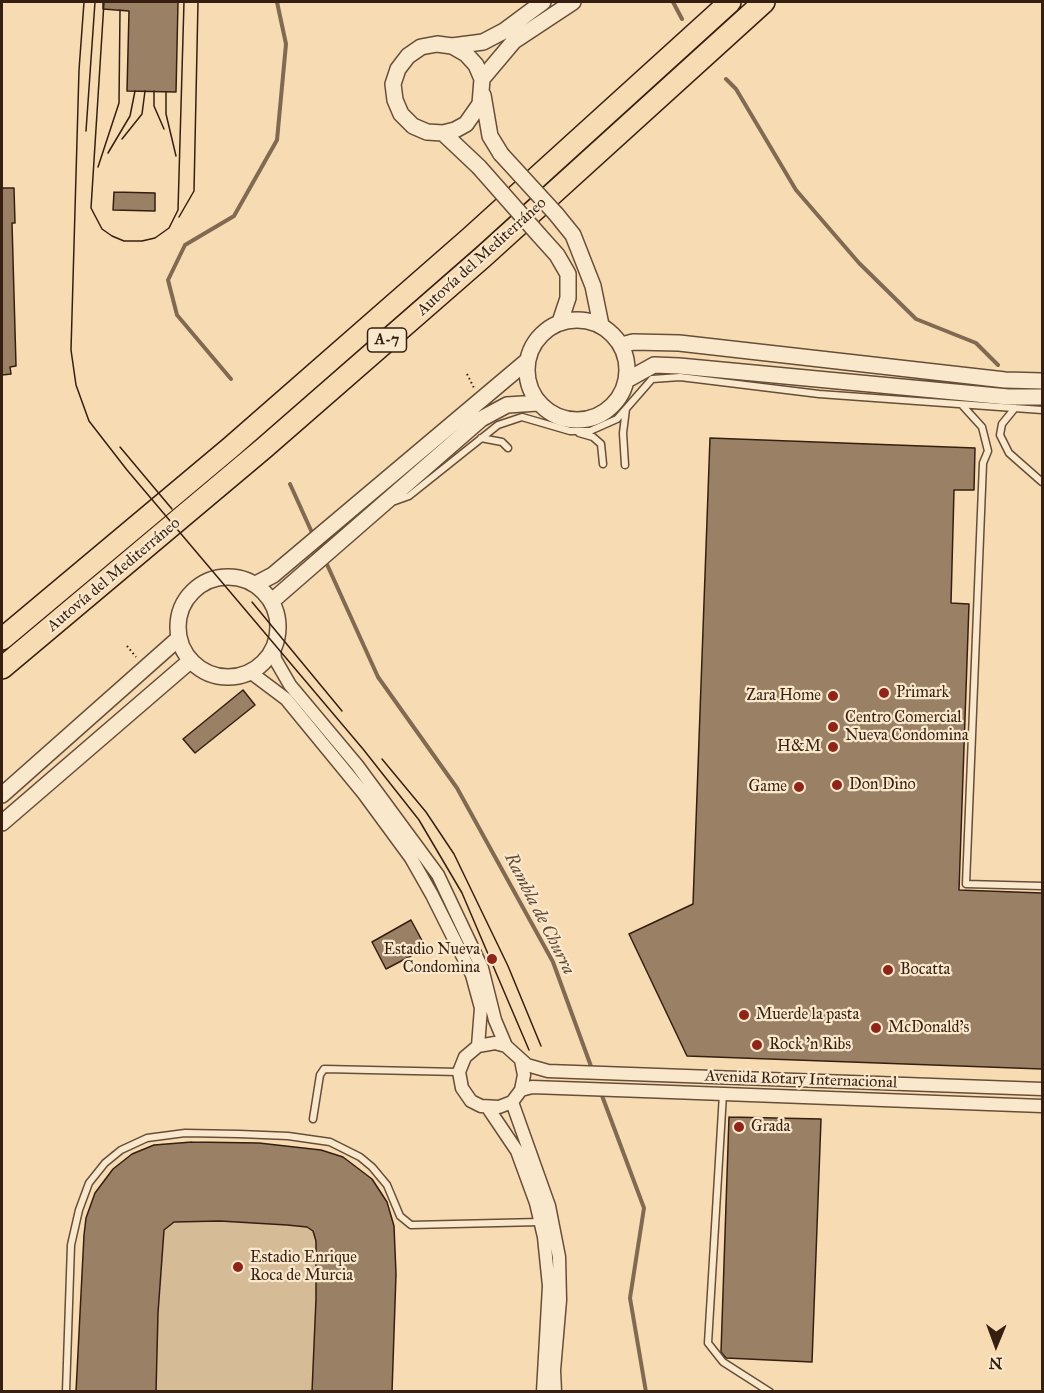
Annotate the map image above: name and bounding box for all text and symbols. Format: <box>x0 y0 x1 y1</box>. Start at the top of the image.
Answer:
street label: Autovía del Mediterráneo <box>413 194 551 320</box>
road number: A-7 <box>368 328 406 352</box>
street label: Autovía del Mediterráneo <box>44 514 184 636</box>
place label: Primark <box>896 683 949 703</box>
place label: Zara Home <box>746 686 821 706</box>
marker: Primark <box>877 686 891 700</box>
marker: Zara Home <box>826 689 840 703</box>
place label: Centro Comercial Nueva Condomina <box>845 708 968 746</box>
marker: Centro Comercial Nueva Condomina <box>826 720 840 734</box>
place label: H&M <box>777 737 821 757</box>
marker: H&M <box>826 740 840 754</box>
place label: Don Dino <box>849 775 916 795</box>
place label: Game <box>748 777 787 797</box>
marker: Don Dino <box>830 778 844 792</box>
marker: Game <box>792 780 806 794</box>
water label: Rambla de Churra <box>499 850 579 978</box>
place label: Estadio Nueva Condomina <box>383 940 480 978</box>
marker: Estadio Nueva Condomina <box>485 952 499 966</box>
place label: Bocatta <box>900 960 950 980</box>
marker: Bocatta <box>881 963 895 977</box>
place label: Muerde la pasta <box>756 1005 859 1025</box>
marker: Muerde la pasta <box>737 1008 751 1022</box>
place label: McDonald's <box>888 1018 969 1038</box>
marker: McDonald's <box>869 1021 883 1035</box>
place label: Rock 'n Ribs <box>769 1035 851 1055</box>
marker: Rock 'n Ribs <box>750 1038 764 1052</box>
street label: Avenida Rotary Internacional <box>705 1067 897 1093</box>
place label: Grada <box>751 1117 790 1137</box>
marker: Grada <box>732 1120 746 1134</box>
place label: Estadio Enrique Roca de Murcia <box>250 1248 357 1286</box>
marker: Estadio Enrique Roca de Murcia <box>231 1260 245 1274</box>
north arrow <box>966 1315 1026 1375</box>
text: N <box>989 1354 1003 1373</box>

